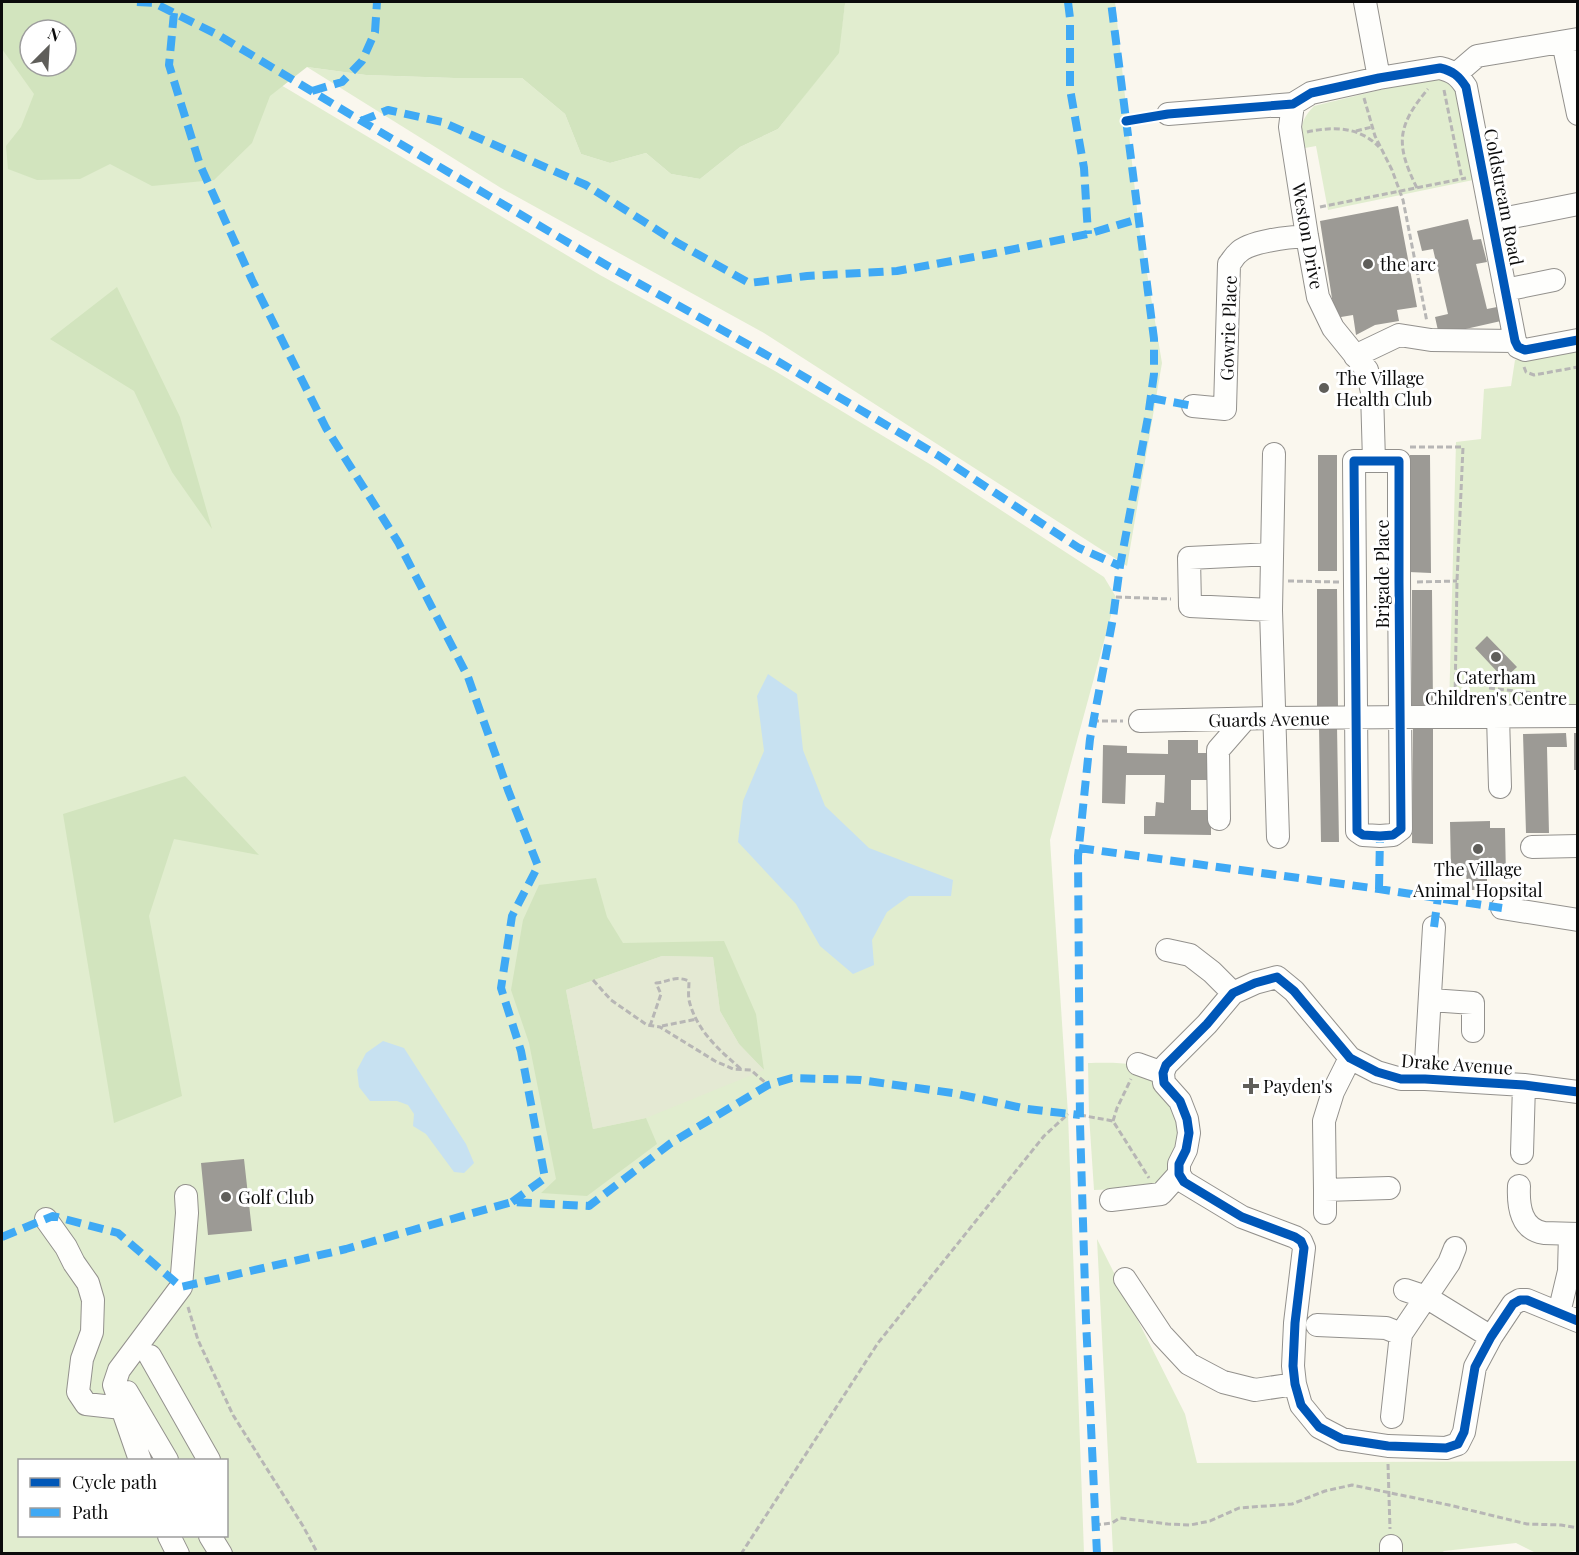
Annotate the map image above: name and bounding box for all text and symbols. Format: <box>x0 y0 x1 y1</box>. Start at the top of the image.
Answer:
north arrow <box>18 18 78 78</box>
text: N <box>45 22 64 46</box>
street label: Coldstream Road <box>1479 126 1529 268</box>
street label: Weston Drive <box>1287 180 1329 291</box>
place label: the arc <box>1380 252 1436 276</box>
marker: the arc <box>1361 257 1375 271</box>
street label: Gowrie Place <box>1214 275 1242 381</box>
place label: The Village Health Club <box>1336 366 1432 411</box>
marker: The Village Health Club <box>1317 381 1331 395</box>
street label: Brigade Place <box>1370 519 1394 629</box>
marker: Caterham Children's Centre <box>1489 650 1503 664</box>
place label: Caterham Children's Centre <box>1425 665 1567 710</box>
street label: Guards Avenue <box>1208 706 1330 732</box>
marker: The Village Animal Hopsital <box>1471 842 1485 856</box>
place label: The Village Animal Hopsital <box>1412 857 1543 902</box>
street label: Drake Avenue <box>1400 1048 1514 1080</box>
place label: Payden's <box>1263 1074 1333 1098</box>
marker: Payden's <box>1244 1079 1258 1093</box>
place label: Golf Club <box>238 1185 314 1209</box>
marker: Golf Club <box>219 1190 233 1204</box>
legend <box>18 1459 228 1537</box>
text: Cycle path <box>72 1470 157 1494</box>
text: Path <box>72 1500 109 1524</box>

